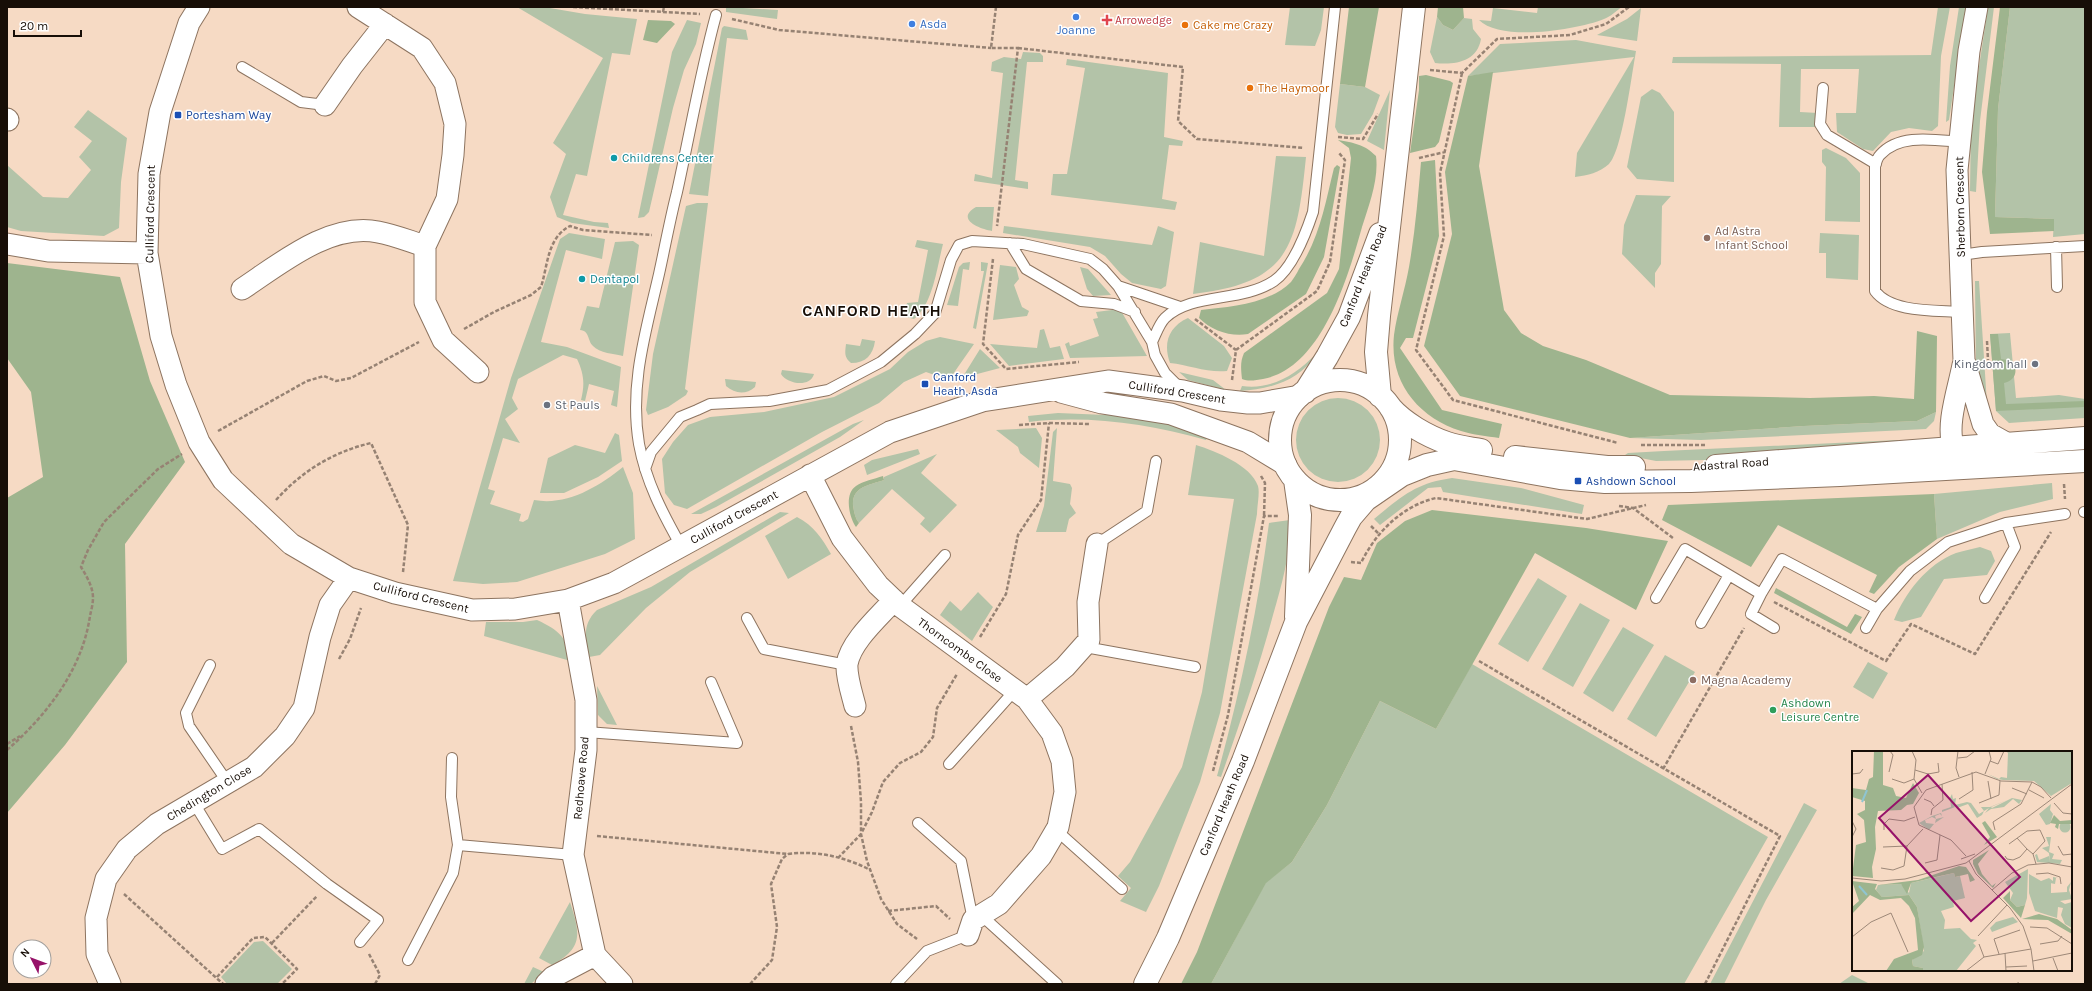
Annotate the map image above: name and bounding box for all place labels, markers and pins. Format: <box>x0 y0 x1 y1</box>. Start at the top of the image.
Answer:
marker: Joanne <box>1071 12 1081 22</box>
place label: Arrowedge <box>1115 13 1172 27</box>
marker: Arrowedge <box>1102 15 1112 25</box>
place label: Asda <box>920 17 947 31</box>
place label: Cake me Crazy <box>1193 18 1273 32</box>
marker: Asda <box>907 19 917 29</box>
marker: Cake me Crazy <box>1180 20 1190 30</box>
place label: Joanne <box>1057 23 1095 37</box>
place label: The Haymoor <box>1258 81 1330 95</box>
marker: The Haymoor <box>1245 83 1255 93</box>
place label: Portesham Way <box>186 108 271 122</box>
marker: Portesham Way <box>173 110 183 120</box>
place label: Childrens Center <box>622 151 714 165</box>
marker: Childrens Center <box>609 153 619 163</box>
place label: Ad Astra Infant School <box>1715 224 1788 252</box>
marker: Ad Astra Infant School <box>1702 233 1712 243</box>
place label: Dentapol <box>590 272 639 286</box>
marker: Dentapol <box>577 274 587 284</box>
place label: Kingdom hall <box>1954 357 2027 371</box>
marker: Kingdom hall <box>2030 359 2040 369</box>
place label: Canford Heath, Asda <box>933 370 998 398</box>
marker: Canford Heath, Asda <box>920 379 930 389</box>
place label: St Pauls <box>555 398 600 412</box>
marker: St Pauls <box>542 400 552 410</box>
place label: Ashdown School <box>1586 474 1676 488</box>
marker: Ashdown School <box>1573 476 1583 486</box>
place label: Magna Academy <box>1701 673 1791 687</box>
marker: Magna Academy <box>1688 675 1698 685</box>
place label: Ashdown Leisure Centre <box>1781 696 1859 724</box>
marker: Ashdown Leisure Centre <box>1768 705 1778 715</box>

